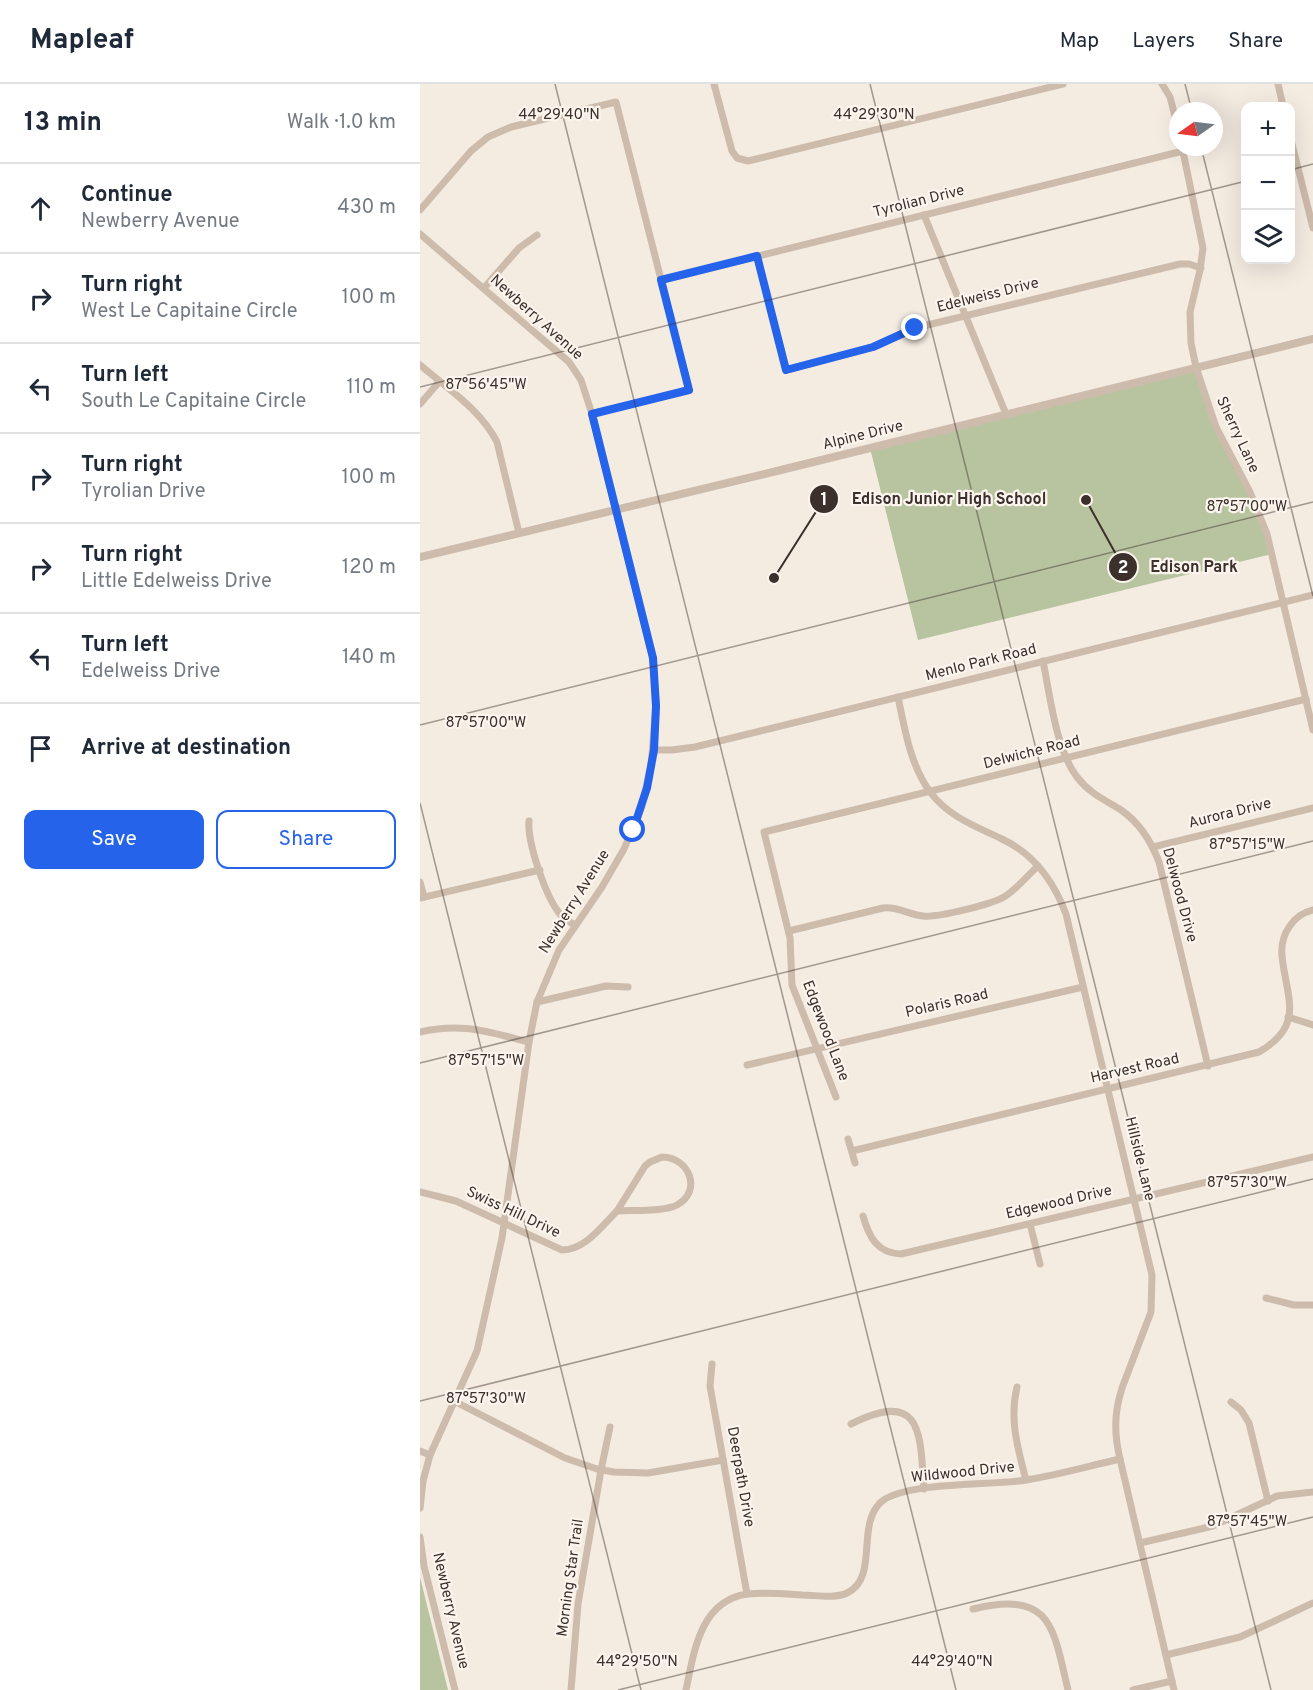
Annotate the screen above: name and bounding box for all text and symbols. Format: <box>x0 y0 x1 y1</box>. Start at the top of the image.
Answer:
text: Mapleaf <box>30 23 134 59</box>
text: Map <box>1060 28 1099 55</box>
text: Layers <box>1132 28 1195 55</box>
text: Share <box>1228 28 1283 55</box>
north arrow <box>1169 102 1223 156</box>
map controls <box>1241 102 1295 264</box>
button: + <box>1241 102 1295 156</box>
text: 44°29'40"N <box>518 106 600 125</box>
text: 44°29'30"N <box>833 106 915 125</box>
text: 13 min <box>24 107 102 140</box>
text: Walk · 1.0 km <box>287 110 396 136</box>
button: − <box>1241 156 1295 210</box>
street label: Tyrolian Drive <box>871 181 967 223</box>
text: Continue <box>81 182 172 209</box>
icon: ahead <box>24 192 57 225</box>
text: 430 m <box>337 195 396 221</box>
text: Newberry Avenue <box>81 209 240 235</box>
button: layers <box>1241 210 1295 264</box>
street label: Newberry Avenue <box>485 271 587 365</box>
text: Turn right <box>81 272 183 299</box>
street label: Edelweiss Drive <box>935 274 1041 318</box>
icon: right <box>24 282 57 315</box>
text: 100 m <box>341 285 396 311</box>
text: West Le Capitaine Circle <box>81 299 297 325</box>
route end <box>901 314 927 340</box>
text: Turn left <box>81 362 169 389</box>
icon: left <box>24 372 57 405</box>
text: 110 m <box>347 375 396 401</box>
text: 87°56'45"W <box>445 376 527 395</box>
text: South Le Capitaine Circle <box>81 389 306 415</box>
street label: Sherry Lane <box>1211 394 1263 476</box>
street label: Alpine Drive <box>821 417 905 455</box>
text: Turn right <box>81 452 183 479</box>
icon: right <box>24 462 57 495</box>
text: 100 m <box>341 465 396 491</box>
text: Tyrolian Drive <box>81 479 206 505</box>
callout: Edison Junior High School <box>809 482 1058 516</box>
text: 1 <box>820 489 828 512</box>
text: Edison Junior High School <box>852 490 1046 510</box>
text: 87°57'00"W <box>1207 498 1287 517</box>
text: Turn right <box>81 542 183 569</box>
callout: Edison Park <box>1108 550 1250 584</box>
icon: right <box>24 552 57 585</box>
text: 120 m <box>342 555 396 581</box>
text: 2 <box>1117 557 1129 580</box>
text: Edison Park <box>1150 558 1238 578</box>
text: Little Edelweiss Drive <box>81 569 272 595</box>
text: Turn left <box>81 632 169 659</box>
street label: Menlo Park Road <box>923 640 1039 686</box>
icon: left <box>24 642 57 675</box>
text: 140 m <box>342 645 396 671</box>
text: Edelweiss Drive <box>81 659 220 685</box>
text: 87°57'00"W <box>446 714 526 733</box>
icon: arrive <box>24 732 57 765</box>
street label: Delwiche Road <box>982 732 1082 774</box>
text: Arrive at destination <box>81 735 291 762</box>
street label: Aurora Drive <box>1187 795 1273 833</box>
button: Save <box>24 810 204 869</box>
button: Share <box>216 810 396 869</box>
route start <box>619 816 645 842</box>
text: 87°57'15"W <box>1209 836 1285 855</box>
street label: Delwood Drive <box>1157 846 1201 944</box>
street label: Newberry Avenue <box>535 847 615 957</box>
street label: Edgewood Lane <box>797 978 853 1084</box>
street label: Polaris Road <box>904 985 990 1023</box>
street label: Harvest Road <box>1089 1050 1181 1088</box>
text: 87°57'15"W <box>448 1052 524 1071</box>
street label: Hillside Lane <box>1119 1115 1159 1203</box>
text: 87°57'30"W <box>1207 1174 1287 1193</box>
street label: Edgewood Drive <box>1004 1182 1114 1224</box>
street label: Swiss Hill Drive <box>463 1183 563 1243</box>
text: 87°57'30"W <box>446 1390 526 1409</box>
street label: Deerpath Drive <box>722 1425 758 1529</box>
street label: Wildwood Drive <box>910 1458 1016 1488</box>
text: 87°57'45"W <box>1207 1513 1287 1532</box>
street label: Morning Star Trail <box>553 1518 589 1638</box>
street label: Newberry Avenue <box>427 1551 473 1671</box>
text: 44°29'50"N <box>596 1653 678 1672</box>
text: 44°29'40"N <box>911 1653 993 1672</box>

